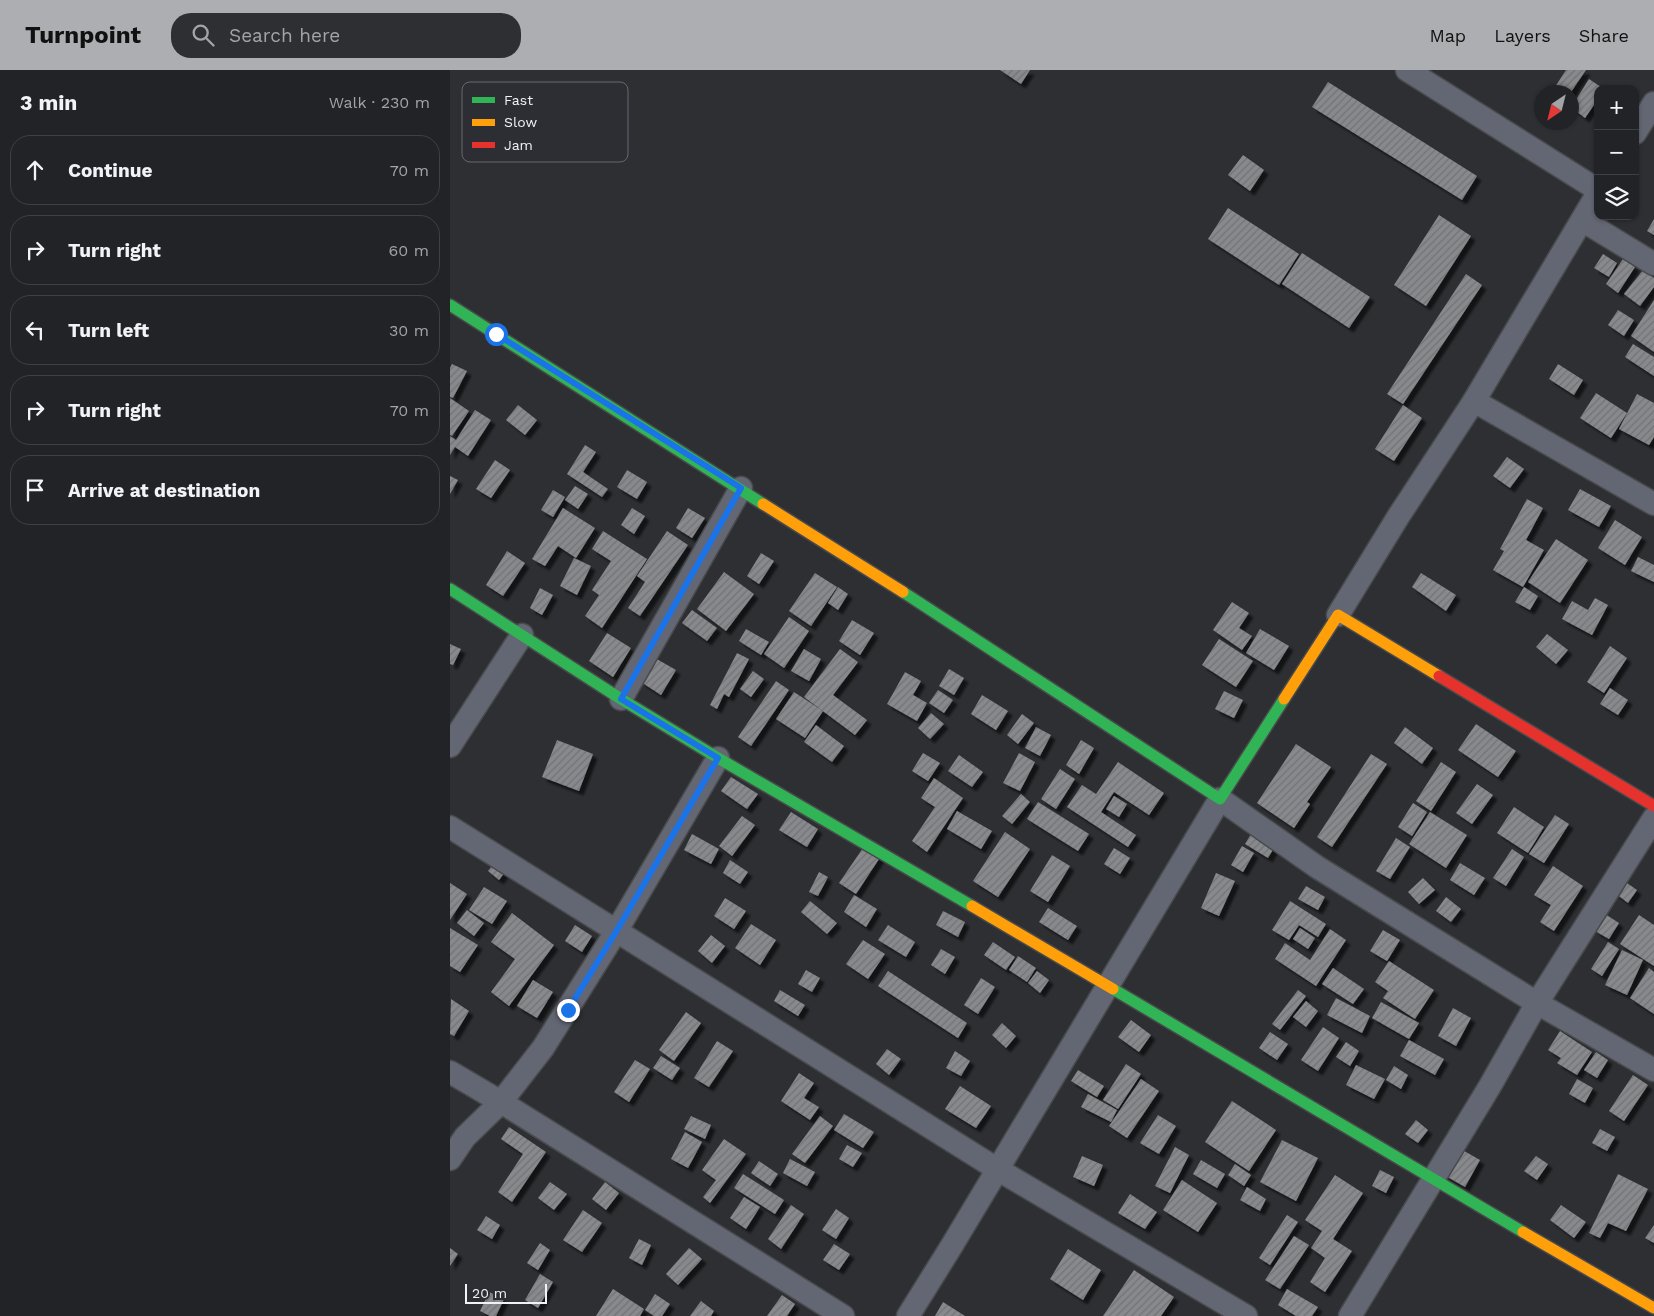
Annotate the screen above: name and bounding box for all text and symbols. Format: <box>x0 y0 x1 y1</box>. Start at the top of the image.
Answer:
search box <box>171 13 521 58</box>
text: Turnpoint <box>25 21 141 49</box>
icon: search <box>189 21 217 49</box>
text: Search here <box>229 24 340 47</box>
text: Map <box>1429 25 1466 46</box>
text: Layers <box>1494 25 1551 46</box>
text: Share <box>1579 25 1629 46</box>
legend <box>462 82 628 162</box>
north arrow <box>1534 85 1579 130</box>
map controls <box>1594 85 1639 220</box>
button: + <box>1594 85 1639 130</box>
text: 3 min <box>20 90 77 115</box>
text: Fast <box>504 92 533 108</box>
text: Walk · 230 m <box>329 93 430 112</box>
text: Slow <box>504 114 537 130</box>
button: − <box>1594 130 1639 175</box>
text: Jam <box>504 137 533 153</box>
icon: ahead <box>21 156 49 184</box>
text: Continue <box>68 159 152 182</box>
text: 70 m <box>390 161 429 180</box>
button: layers <box>1594 175 1639 220</box>
icon: right <box>21 236 49 264</box>
text: Turn right <box>68 239 161 262</box>
text: 60 m <box>389 241 429 260</box>
icon: left <box>21 316 49 344</box>
text: Turn left <box>68 319 149 342</box>
text: 30 m <box>389 321 429 340</box>
route start <box>485 323 508 346</box>
icon: right <box>21 396 49 424</box>
text: Turn right <box>68 399 161 422</box>
text: 70 m <box>390 401 429 420</box>
icon: arrive <box>21 476 49 504</box>
text: Arrive at destination <box>68 479 260 502</box>
route end <box>557 999 580 1022</box>
scale bar <box>465 1281 548 1304</box>
text: 20 m <box>472 1285 507 1301</box>

